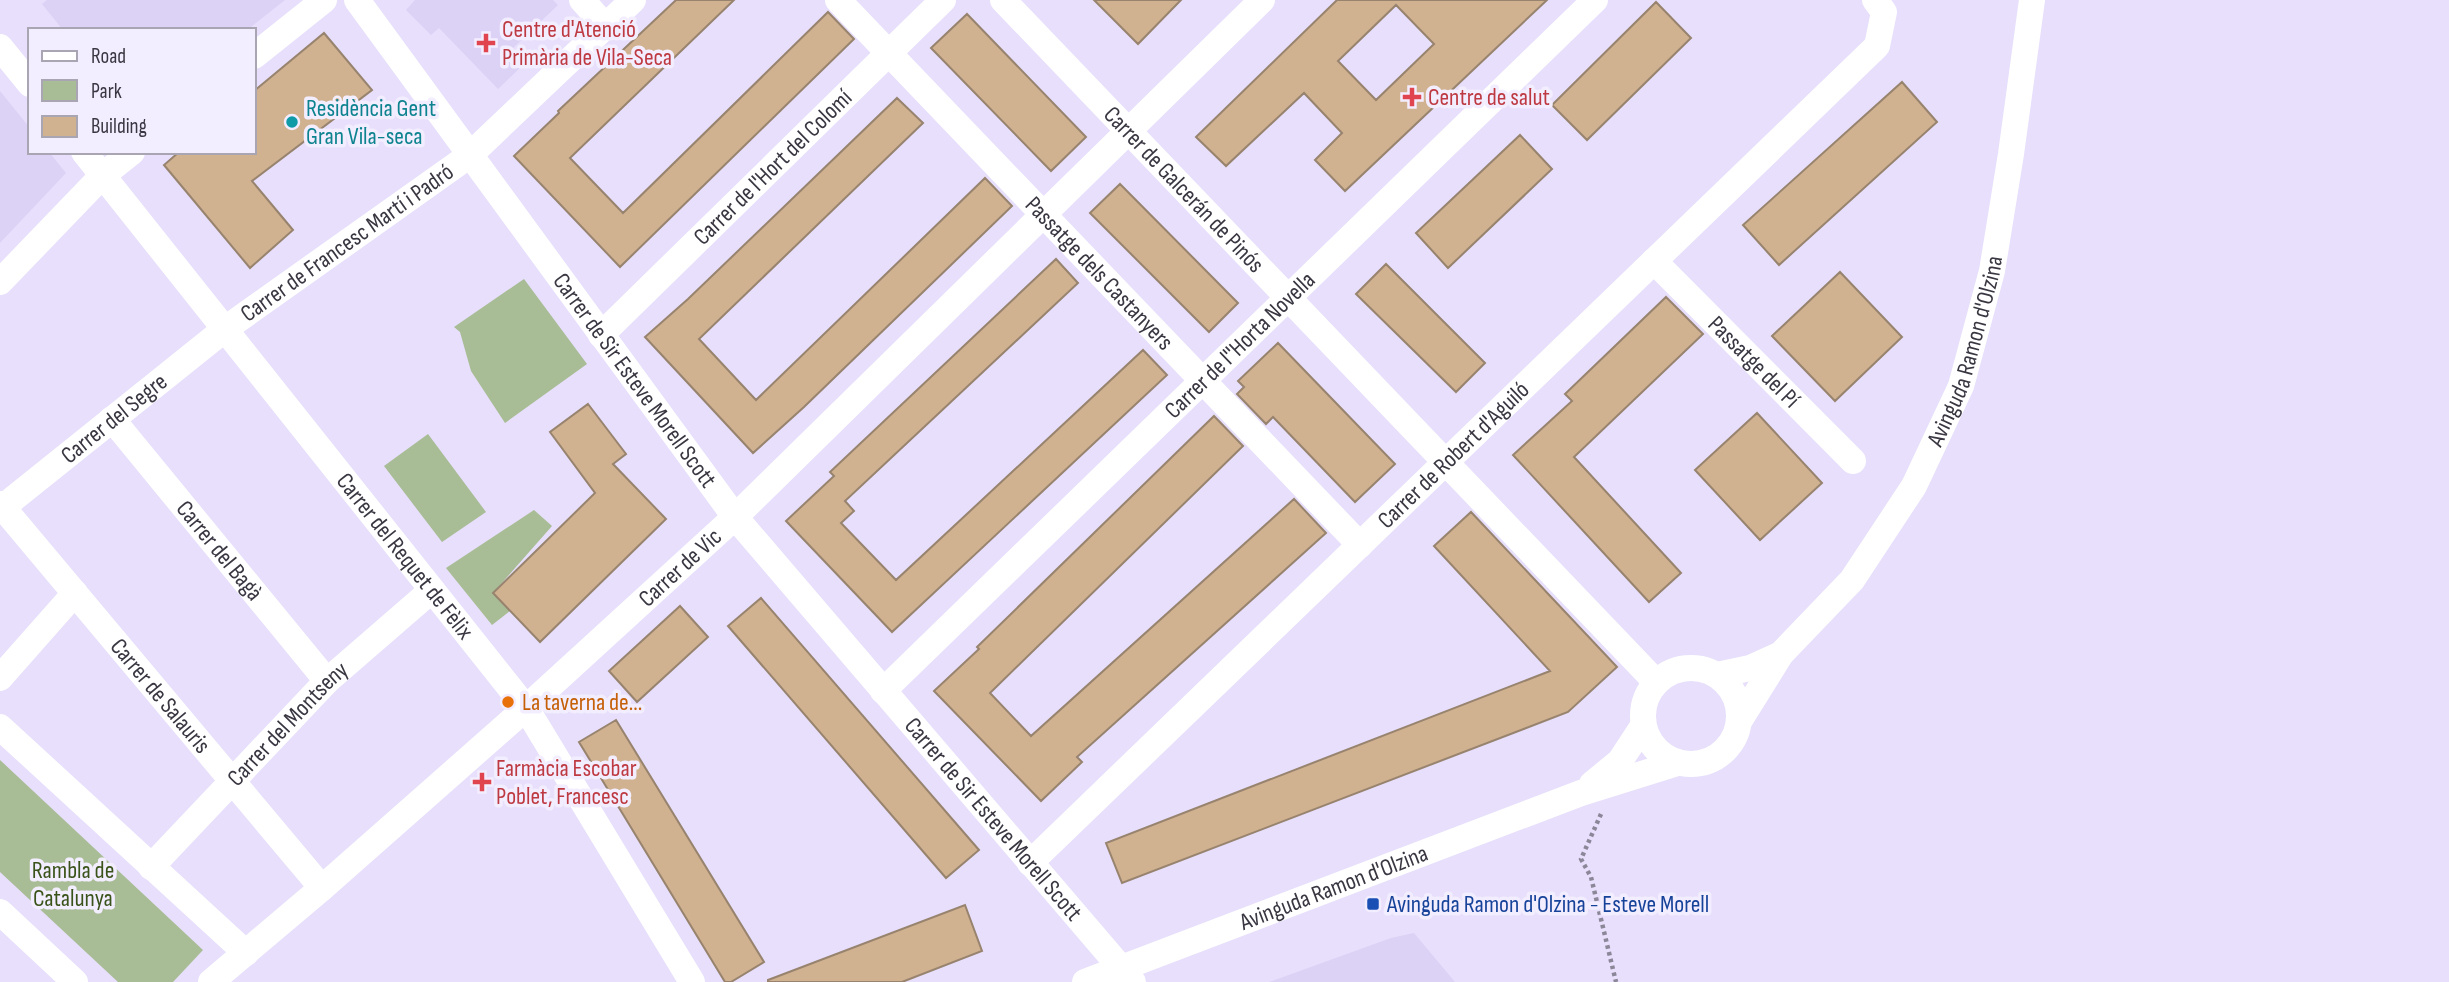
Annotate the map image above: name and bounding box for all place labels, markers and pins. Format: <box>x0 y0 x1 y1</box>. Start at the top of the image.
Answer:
place label: Centre d'Atenció Primària de Vila-Seca <box>502 15 672 72</box>
marker: Centre d'Atenció Primària de Vila-Seca <box>476 33 496 53</box>
place label: Centre de salut <box>1428 83 1550 112</box>
marker: Centre de salut <box>1402 87 1422 107</box>
place label: Residència Gent Gran Vila-seca <box>306 94 436 151</box>
marker: Residència Gent Gran Vila-seca <box>284 114 300 130</box>
place label: La taverna de... <box>522 688 642 717</box>
marker: La taverna de... <box>500 694 516 710</box>
place label: Farmàcia Escobar Poblet, Francesc <box>496 754 637 811</box>
marker: Farmàcia Escobar Poblet, Francesc <box>474 774 490 790</box>
place label: Avinguda Ramon d'Olzina - Esteve Morell <box>1386 890 1709 919</box>
marker: Avinguda Ramon d'Olzina - Esteve Morell <box>1365 896 1381 912</box>

